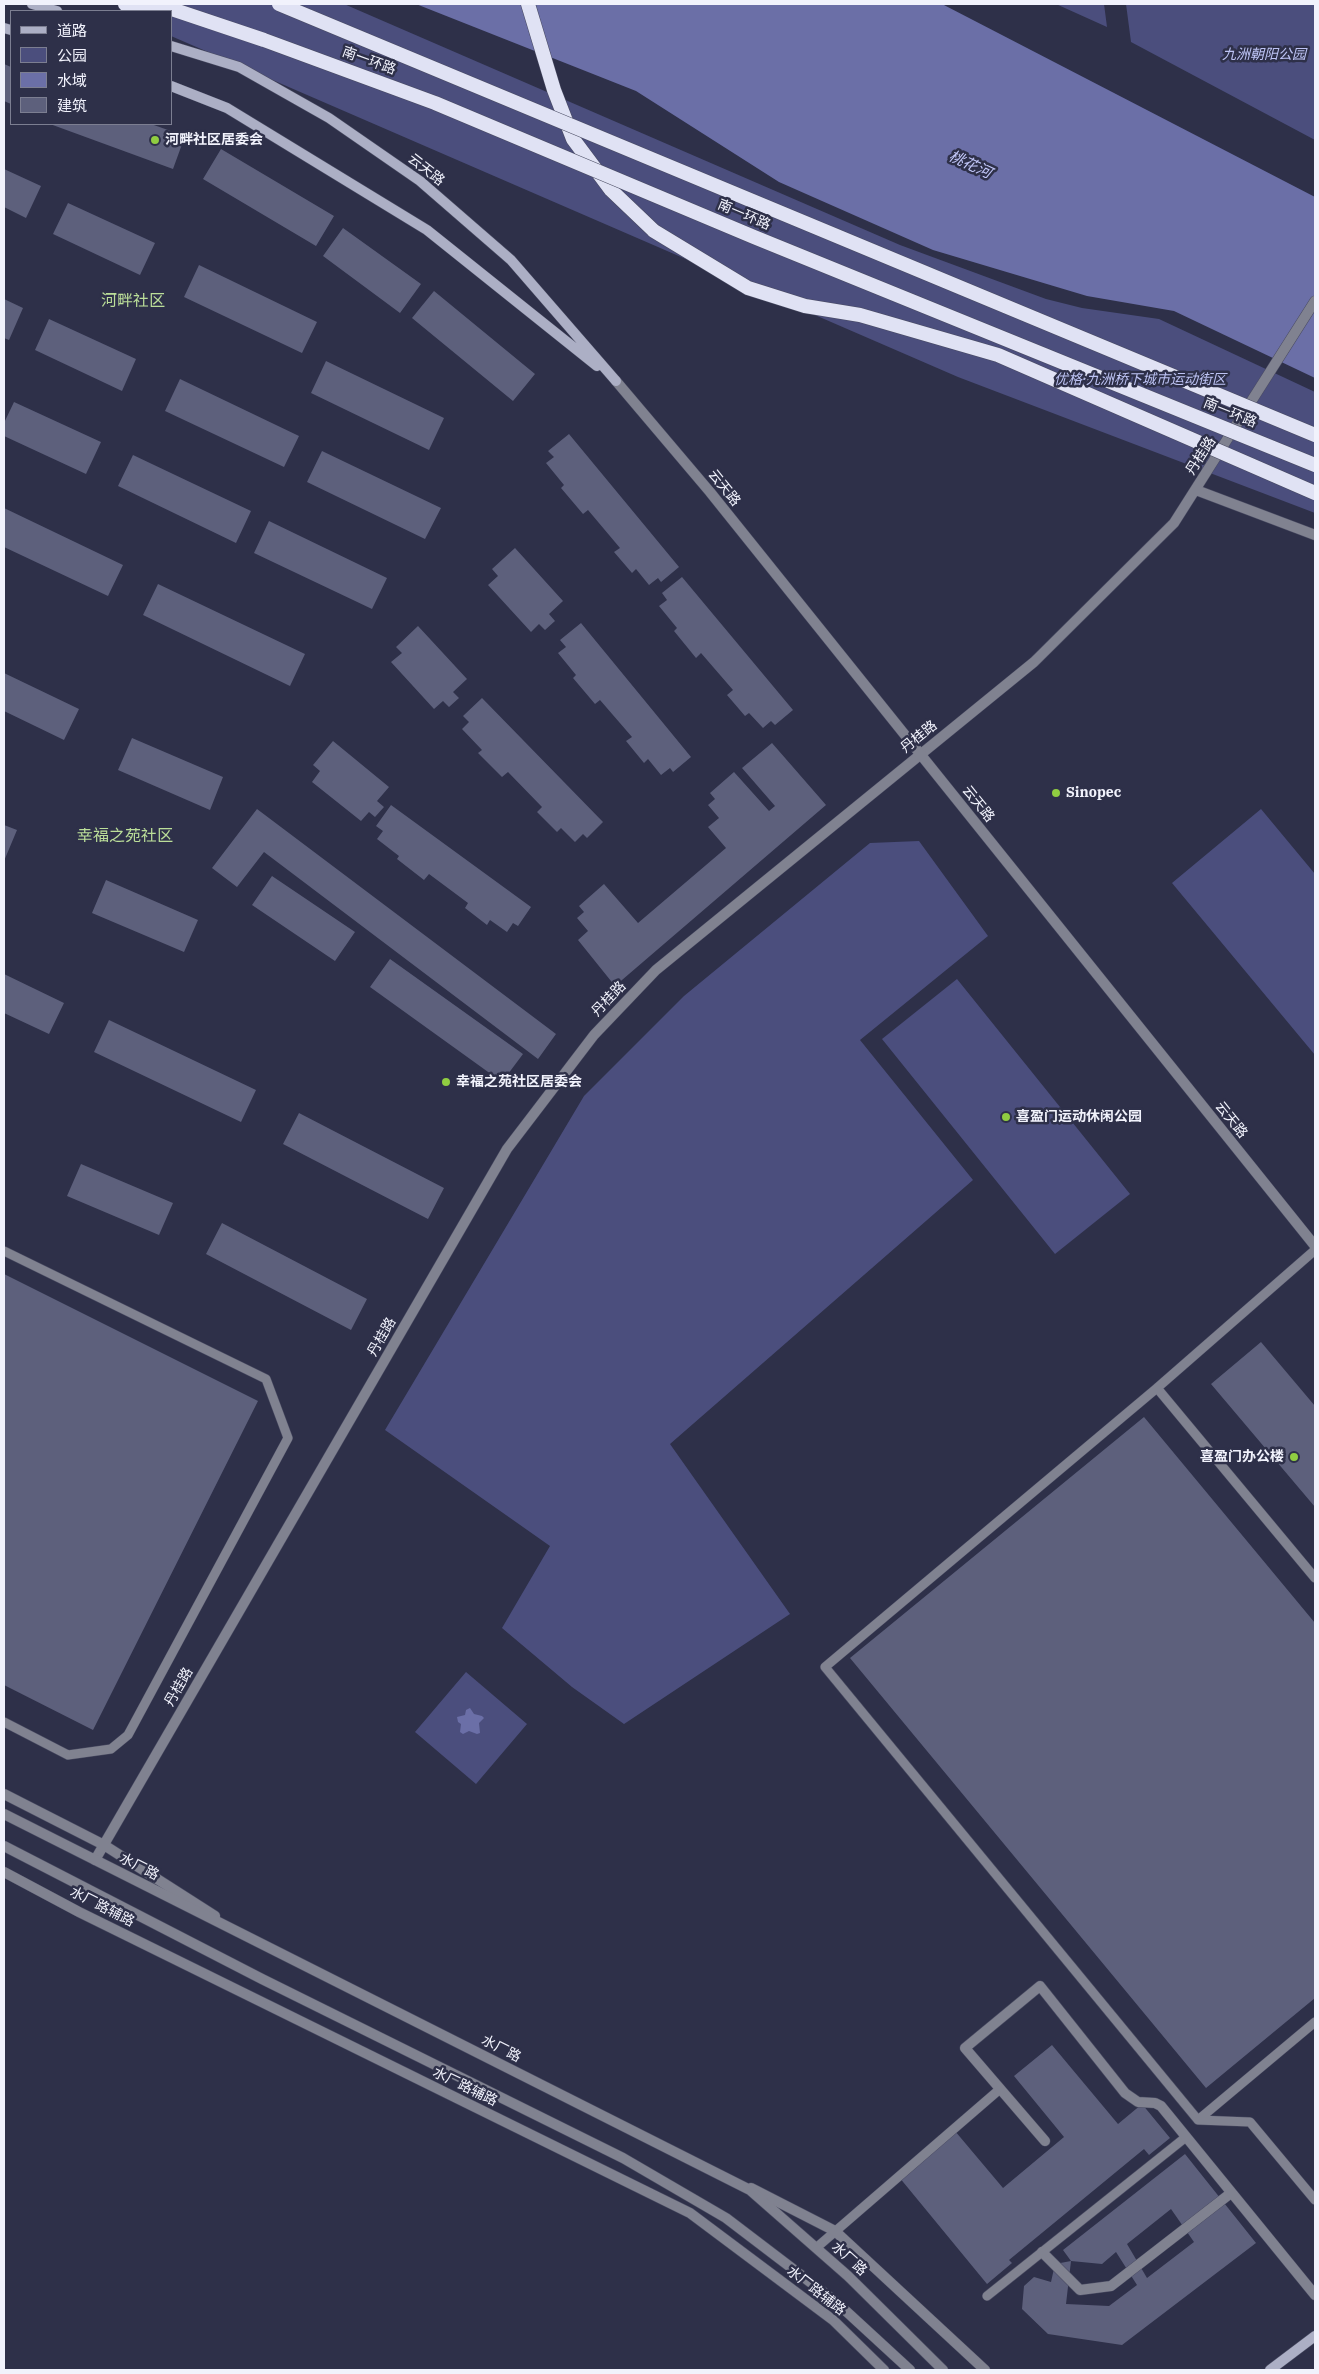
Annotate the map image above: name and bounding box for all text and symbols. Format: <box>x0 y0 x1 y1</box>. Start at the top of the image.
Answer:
legend <box>10 10 172 125</box>
text: 道路 <box>57 21 87 40</box>
street label: 南一环路 <box>340 44 398 78</box>
text: 公园 <box>57 46 87 65</box>
park label: 九洲朝阳公园 <box>1222 47 1306 63</box>
text: 水域 <box>57 71 87 90</box>
text: 建筑 <box>57 96 87 115</box>
place label: 河畔社区居委会 <box>165 132 263 148</box>
marker: 河畔社区居委会 <box>149 134 161 146</box>
water label: 桃花河 <box>946 147 994 183</box>
street label: 云天路 <box>404 150 448 190</box>
street label: 南一环路 <box>715 196 773 234</box>
district label: 河畔社区 <box>101 291 165 311</box>
park label: 优格·九洲桥下城市运动街区 <box>1054 372 1226 388</box>
street label: 南一环路 <box>1201 395 1259 431</box>
street label: 丹桂路 <box>1183 434 1219 478</box>
street label: 云天路 <box>704 466 744 510</box>
street label: 丹桂路 <box>897 717 941 757</box>
street label: 云天路 <box>958 782 998 826</box>
place label: Sinopec <box>1066 785 1121 801</box>
marker: Sinopec <box>1050 787 1062 799</box>
district label: 幸福之苑社区 <box>77 826 173 846</box>
street label: 丹桂路 <box>588 978 630 1020</box>
place label: 幸福之苑社区居委会 <box>456 1074 582 1090</box>
marker: 幸福之苑社区居委会 <box>440 1076 452 1088</box>
street label: 云天路 <box>1211 1098 1251 1142</box>
place label: 喜盈门运动休闲公园 <box>1016 1109 1142 1125</box>
marker: 喜盈门运动休闲公园 <box>1000 1111 1012 1123</box>
street label: 丹桂路 <box>364 1315 400 1359</box>
place label: 喜盈门办公楼 <box>1200 1449 1284 1465</box>
marker: 喜盈门办公楼 <box>1288 1451 1300 1463</box>
street label: 丹桂路 <box>161 1665 197 1709</box>
street label: 水厂路 <box>116 1850 162 1884</box>
street label: 水厂路辅路 <box>67 1884 137 1930</box>
street label: 水厂路 <box>478 2032 524 2066</box>
street label: 水厂路辅路 <box>430 2064 500 2110</box>
street label: 水厂路 <box>828 2239 870 2279</box>
street label: 水厂路辅路 <box>783 2263 849 2319</box>

